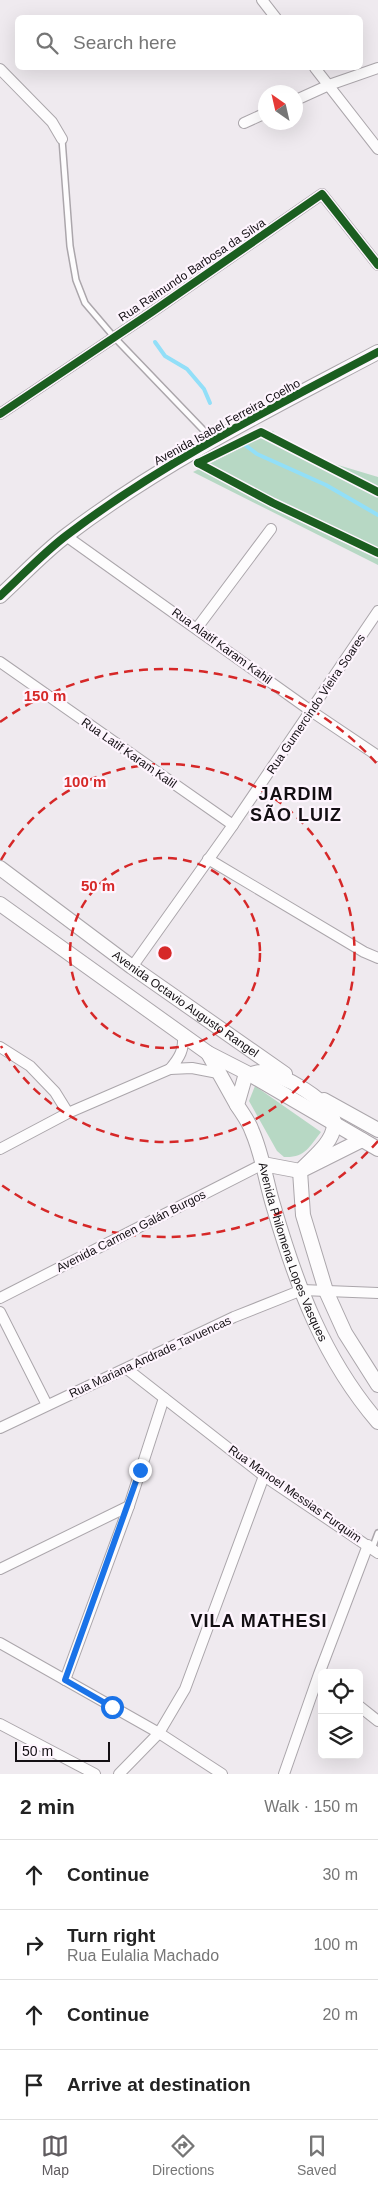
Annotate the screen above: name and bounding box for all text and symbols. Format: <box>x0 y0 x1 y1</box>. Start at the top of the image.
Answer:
search box <box>15 15 363 70</box>
icon: search <box>33 29 61 57</box>
text: Search here <box>73 32 177 53</box>
north arrow <box>258 85 303 130</box>
street label: Rua Raimundo Barbosa da Silva <box>116 215 268 324</box>
street label: Avenida Isabel Ferreira Coelho <box>151 376 303 468</box>
street label: Rua Alatif Karam Kahil <box>169 605 275 687</box>
street label: Rua Gumercindo Vieira Soares <box>264 631 368 777</box>
text: 150 m <box>24 687 66 704</box>
street label: Rua Latif Karam Kalil <box>79 715 179 791</box>
text: 100 m <box>64 773 106 790</box>
district label: JARDIM SÃO LUIZ <box>250 784 342 825</box>
text: 50 m <box>81 877 115 894</box>
centre of rings <box>156 944 174 962</box>
street label: Avenida Octavio Augusto Rangel <box>110 948 261 1060</box>
street label: Avenida Philomena Lopes Vasques <box>256 1161 330 1344</box>
street label: Avenida Carmen Galán Burgos <box>54 1187 208 1275</box>
street label: Rua Mariana Andrade Tavuencas <box>67 1313 233 1401</box>
street label: Rua Manoel Messias Furquim <box>226 1443 364 1545</box>
route end <box>129 1459 152 1482</box>
district label: VILA MATHESI <box>191 1611 328 1631</box>
map controls <box>318 1669 363 1759</box>
button: locate <box>318 1669 363 1714</box>
route start <box>101 1696 124 1719</box>
button: layers <box>318 1714 363 1759</box>
scale bar <box>15 1739 110 1762</box>
text: 50 m <box>22 1743 53 1759</box>
text: 2 min <box>20 1795 75 1818</box>
text: Walk · 150 m <box>264 1798 358 1815</box>
icon: ahead <box>20 1861 48 1889</box>
text: Continue <box>67 1864 149 1885</box>
text: 30 m <box>322 1866 358 1883</box>
text: Turn right <box>67 1925 155 1946</box>
icon: right <box>20 1931 48 1959</box>
text: 100 m <box>314 1936 358 1953</box>
text: Rua Eulalia Machado <box>67 1947 219 1964</box>
icon: ahead <box>20 2001 48 2029</box>
text: Continue <box>67 2004 149 2025</box>
text: 20 m <box>322 2006 358 2023</box>
icon: arrive <box>20 2071 48 2099</box>
text: Arrive at destination <box>67 2074 251 2095</box>
tab: Map <box>41 2132 69 2178</box>
tab: Directions <box>152 2132 214 2178</box>
tab: Saved <box>297 2132 337 2178</box>

